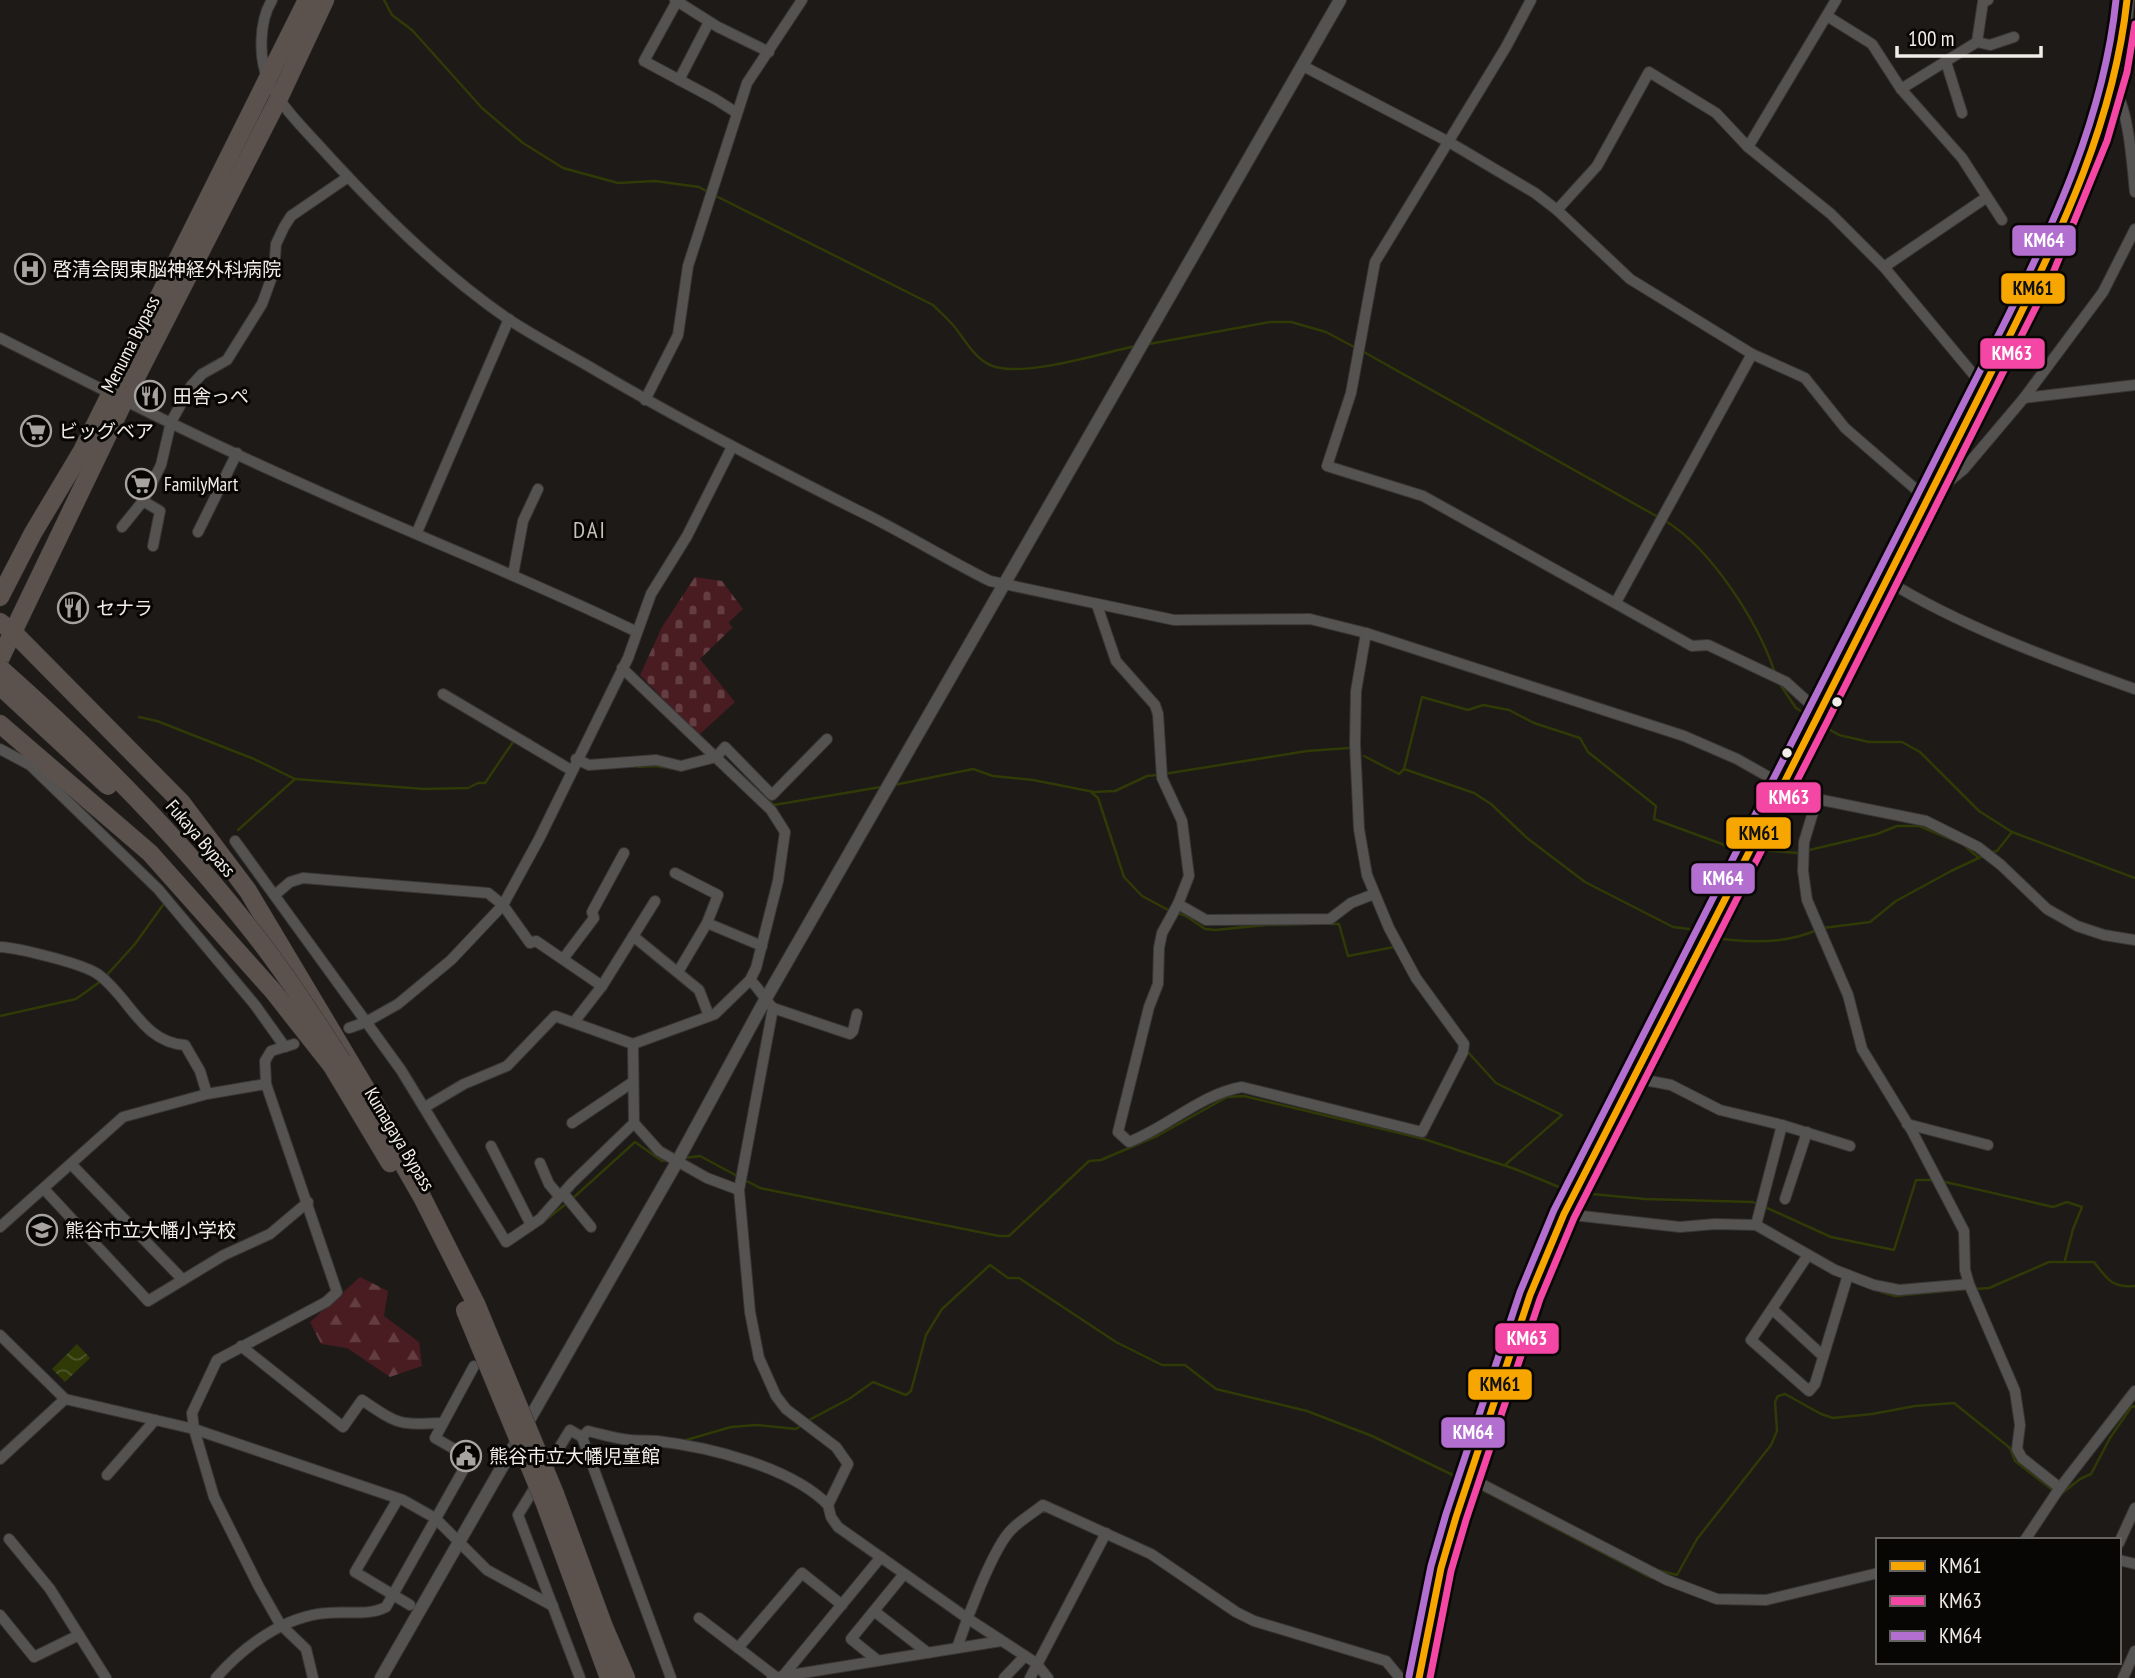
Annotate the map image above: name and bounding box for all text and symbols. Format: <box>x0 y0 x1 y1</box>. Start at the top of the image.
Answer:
scale bar <box>1897 14 2040 58</box>
text: 100 m <box>1908 25 1954 52</box>
line badge: KM64 <box>2011 224 2077 257</box>
text: KM64 <box>2024 228 2064 252</box>
hospital icon: 啓清会関東脳神経外科病院 <box>13 252 47 286</box>
place label: 啓清会関東脳神経外科病院 <box>53 257 281 281</box>
line badge: KM61 <box>2000 272 2066 305</box>
text: KM61 <box>2013 276 2053 300</box>
street label: Menuma Bypass <box>95 292 165 396</box>
line badge: KM63 <box>1979 337 2046 370</box>
text: KM63 <box>1992 341 2032 365</box>
restaurant icon: 田舎っぺ <box>133 379 167 413</box>
place label: 田舎っぺ <box>173 384 249 408</box>
supermarket icon: ビッグベア <box>19 414 53 448</box>
place label: ビッグベア <box>59 419 154 443</box>
supermarket icon: FamilyMart <box>124 467 158 501</box>
place label: FamilyMart <box>164 472 239 496</box>
district label: DAI <box>573 515 607 544</box>
restaurant icon: セナラ <box>56 591 90 625</box>
place label: セナラ <box>96 596 153 620</box>
unlabelled marker <box>1830 695 1844 709</box>
unlabelled marker <box>1780 746 1794 760</box>
line badge: KM63 <box>1755 781 1822 814</box>
text: KM63 <box>1769 785 1809 809</box>
street label: Fukaya Bypass <box>161 794 241 882</box>
line badge: KM61 <box>1725 816 1792 850</box>
text: KM61 <box>1739 821 1779 845</box>
line badge: KM64 <box>1690 862 1756 895</box>
text: KM64 <box>1703 866 1743 890</box>
street label: Kumagaya Bypass <box>360 1083 440 1195</box>
school or university icon: 熊谷市立大幡小学校 <box>25 1213 59 1247</box>
place label: 熊谷市立大幡小学校 <box>65 1218 236 1242</box>
line badge: KM63 <box>1494 1322 1560 1355</box>
text: KM63 <box>1507 1326 1547 1350</box>
line badge: KM61 <box>1467 1368 1533 1401</box>
text: KM61 <box>1480 1372 1520 1396</box>
line badge: KM64 <box>1440 1416 1506 1449</box>
text: KM64 <box>1453 1420 1493 1444</box>
public building icon: 熊谷市立大幡児童館 <box>449 1439 483 1473</box>
place label: 熊谷市立大幡児童館 <box>489 1444 660 1468</box>
legend <box>1876 1538 2121 1664</box>
text: KM61 <box>1939 1552 1982 1579</box>
text: KM63 <box>1939 1587 1982 1614</box>
text: KM64 <box>1939 1622 1982 1649</box>

